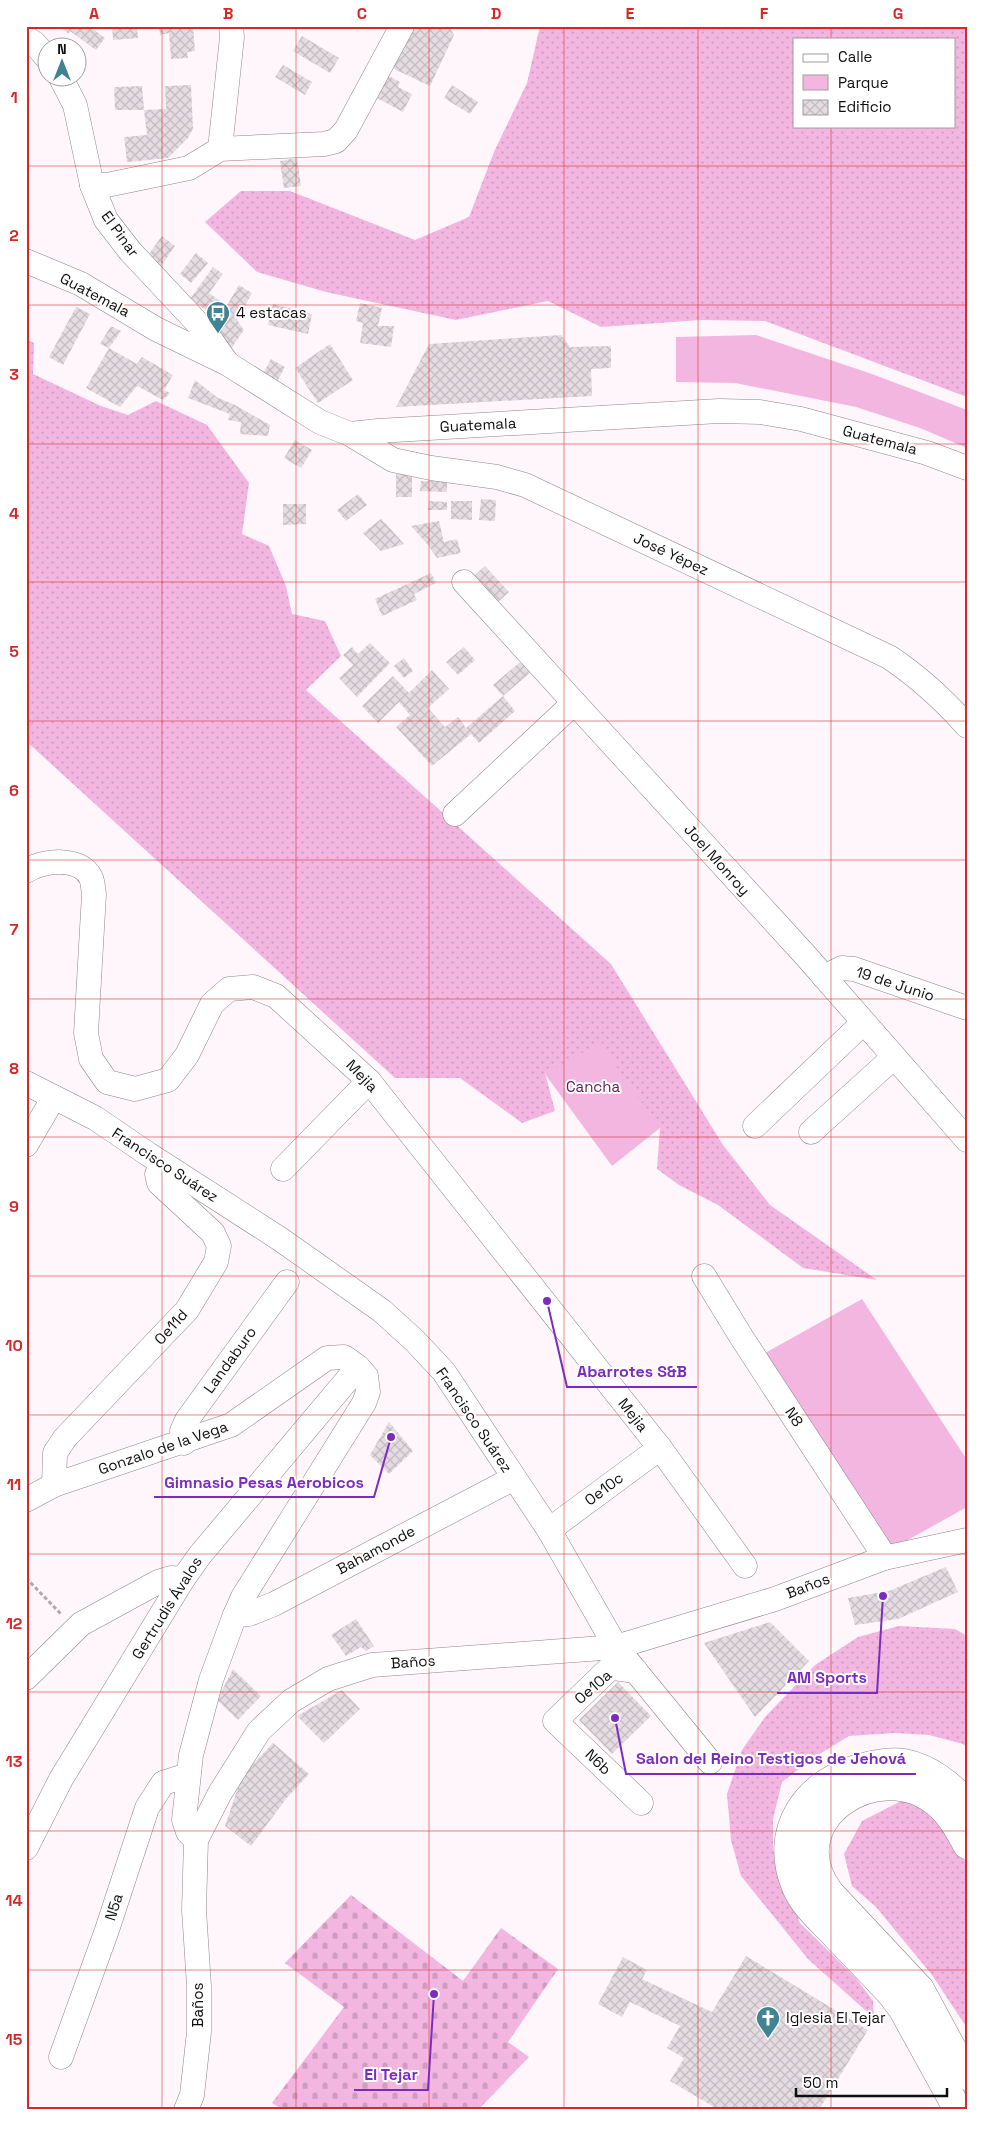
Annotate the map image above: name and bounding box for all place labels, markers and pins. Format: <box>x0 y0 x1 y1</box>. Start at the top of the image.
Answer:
bus stop icon: 4 estacas <box>205 300 231 334</box>
place label: 4 estacas <box>236 303 307 322</box>
callout: Abarrotes S&B <box>567 1356 697 1387</box>
callout: Gimnasio Pesas Aerobicos <box>154 1466 374 1497</box>
callout: AM Sports <box>777 1662 877 1693</box>
callout: Salon del Reino Testigos de Jehová <box>626 1743 916 1774</box>
church icon: Iglesia El Tejar <box>755 2005 781 2039</box>
place label: Iglesia El Tejar <box>786 2008 886 2027</box>
callout: El Tejar <box>354 2059 428 2090</box>

